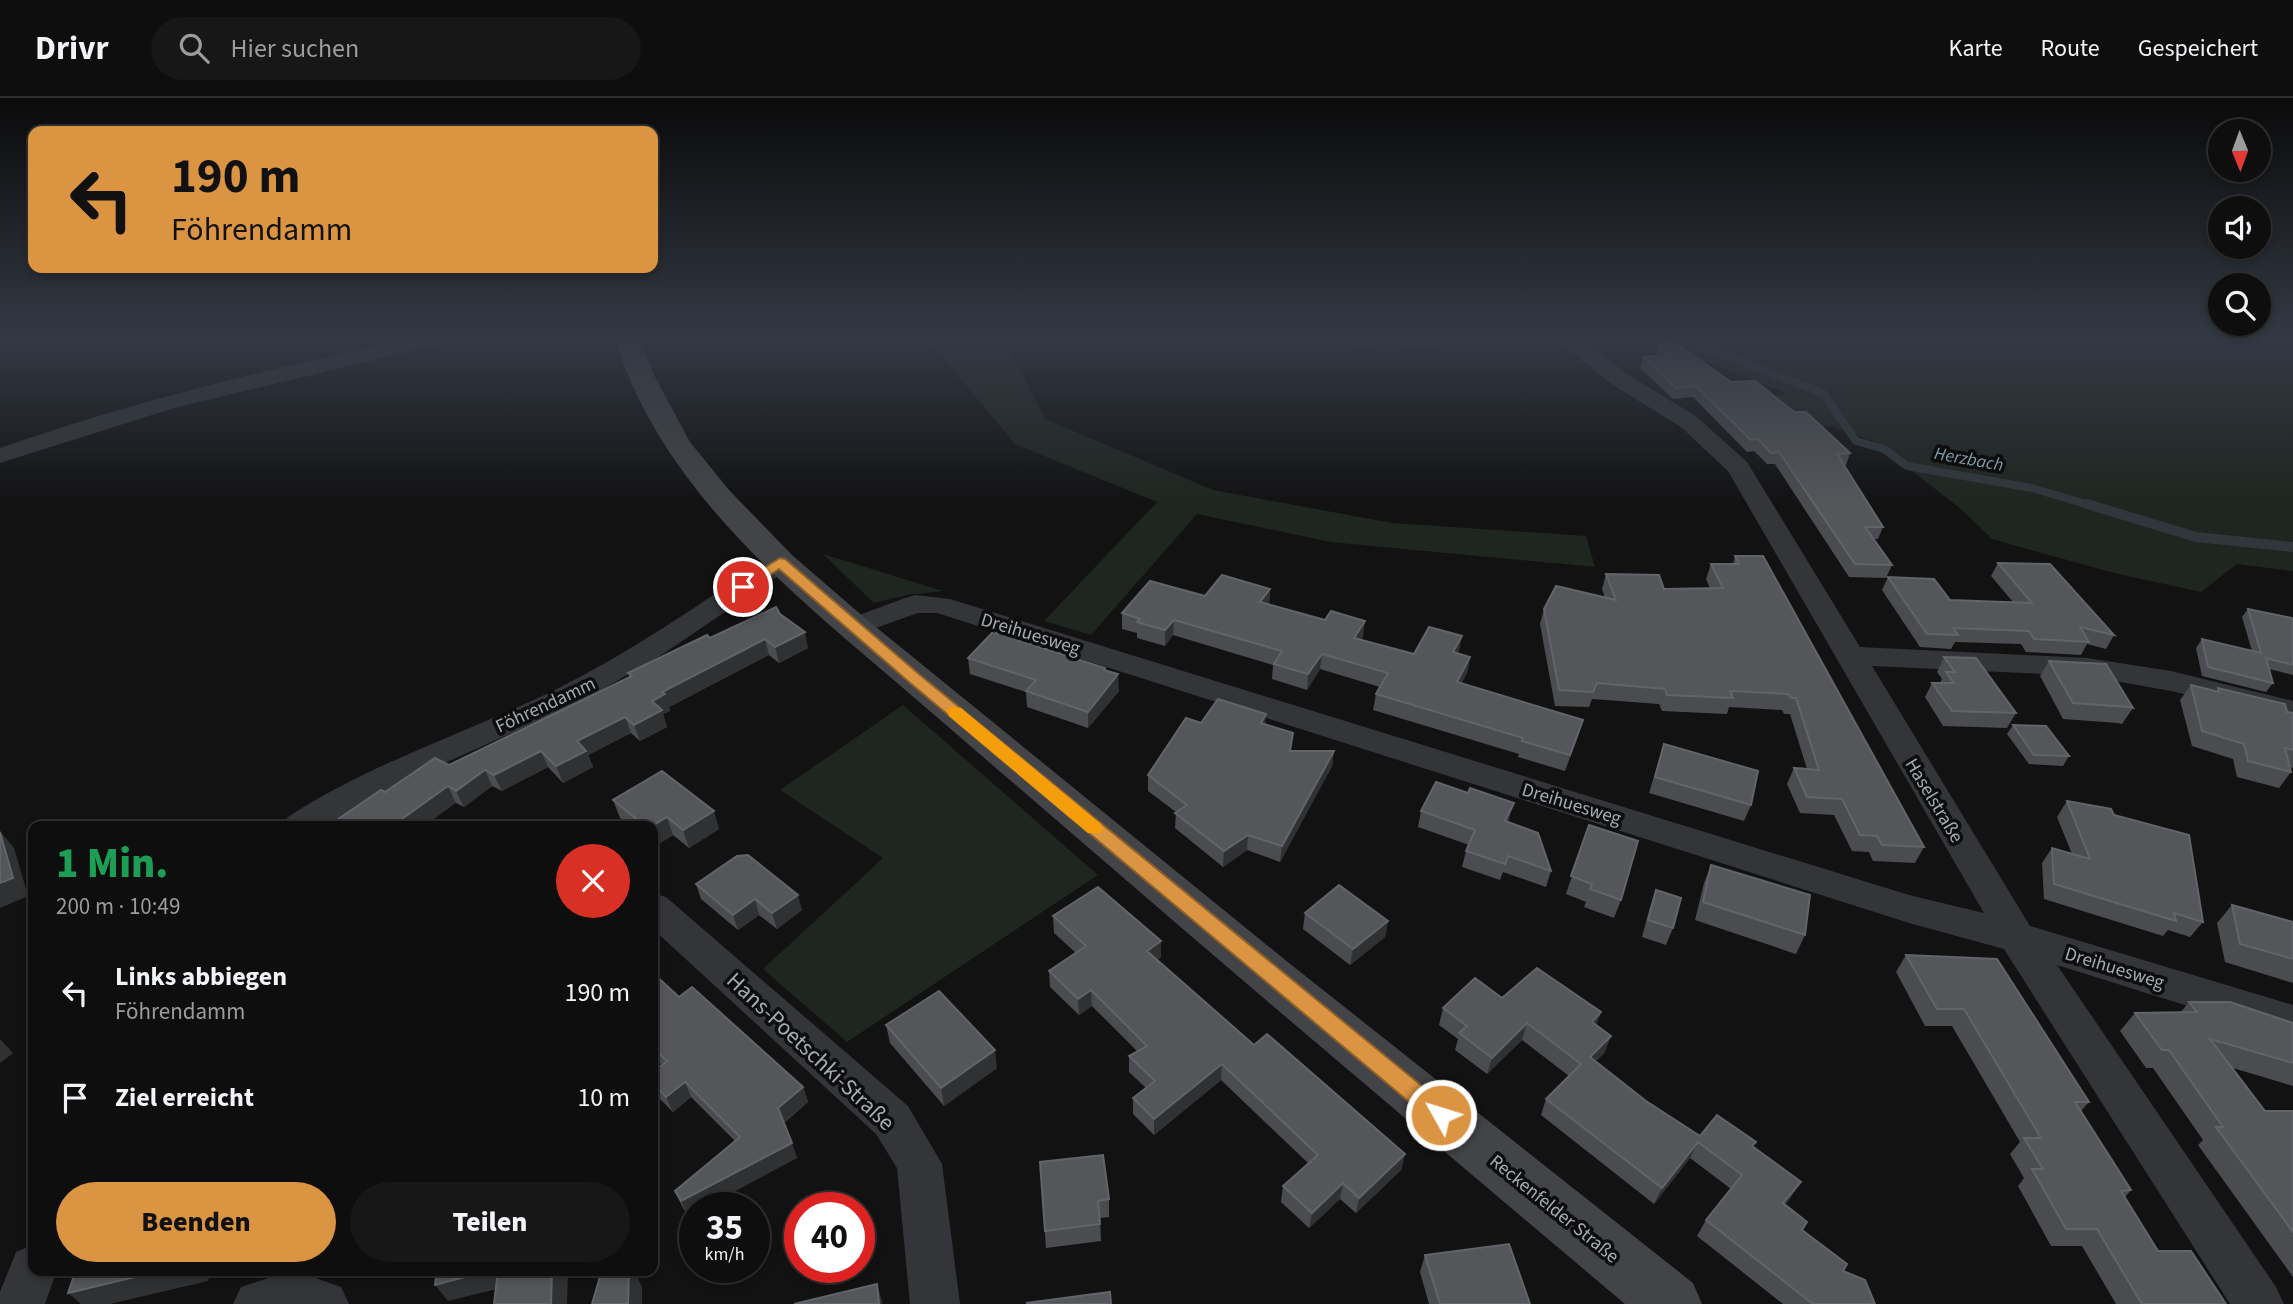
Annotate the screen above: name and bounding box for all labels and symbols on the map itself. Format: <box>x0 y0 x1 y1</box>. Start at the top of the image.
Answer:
north arrow <box>2208 119 2272 182</box>
water label: Herzbach <box>1932 441 2005 478</box>
pin <box>713 557 773 617</box>
street label: Dreihuesweg <box>978 607 1084 662</box>
street label: Föhrendamm <box>491 670 600 740</box>
street label: Haselstraße <box>1898 753 1970 848</box>
street label: Dreihuesweg <box>1519 777 1625 832</box>
street label: Dreihuesweg <box>2062 941 2168 996</box>
street label: Hans-Poetschki-Straße <box>719 964 902 1138</box>
position arrow <box>1404 1078 1478 1152</box>
street label: Reckenfelder Straße <box>1483 1148 1625 1270</box>
speed limit sign: 40 <box>784 1192 875 1283</box>

